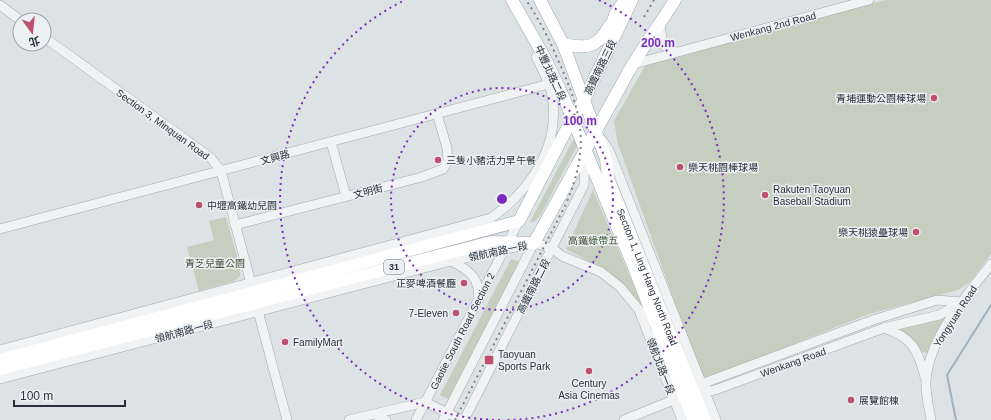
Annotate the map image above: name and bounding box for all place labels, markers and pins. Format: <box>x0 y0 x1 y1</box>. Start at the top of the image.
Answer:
place label: 青埔運動公園棒球場 <box>836 93 926 104</box>
marker: 青埔運動公園棒球場 <box>929 93 939 103</box>
marker: 三隻小豬活力早午餐 <box>433 155 443 165</box>
place label: 三隻小豬活力早午餐 <box>446 155 536 166</box>
marker: 樂天桃園棒球場 <box>675 162 685 172</box>
place label: 樂天桃園棒球場 <box>688 162 758 173</box>
place label: Rakuten Taoyuan Baseball Stadium <box>773 184 851 207</box>
marker: Rakuten Taoyuan Baseball Stadium <box>760 190 770 200</box>
centre of rings <box>495 192 509 206</box>
marker: 中壢高鐵幼兒園 <box>194 200 204 210</box>
place label: 中壢高鐵幼兒園 <box>207 200 277 211</box>
place label: 樂天桃猿壘球場 <box>838 227 908 238</box>
marker: 樂天桃猿壘球場 <box>911 227 921 237</box>
place label: 正麥啤酒餐廳 <box>396 278 456 289</box>
marker: 正麥啤酒餐廳 <box>459 278 469 288</box>
place label: 7-Eleven <box>409 308 448 319</box>
marker: 7-Eleven <box>451 308 461 318</box>
marker: FamilyMart <box>280 337 290 347</box>
place label: FamilyMart <box>293 337 343 348</box>
place label: Taoyuan Sports Park <box>498 349 551 372</box>
marker: Taoyuan Sports Park <box>483 354 495 366</box>
marker: Century Asia Cinemas <box>584 366 594 376</box>
place label: Century Asia Cinemas <box>558 378 620 401</box>
marker: 展覽館棟 <box>846 395 856 405</box>
place label: 展覽館棟 <box>859 395 899 406</box>

